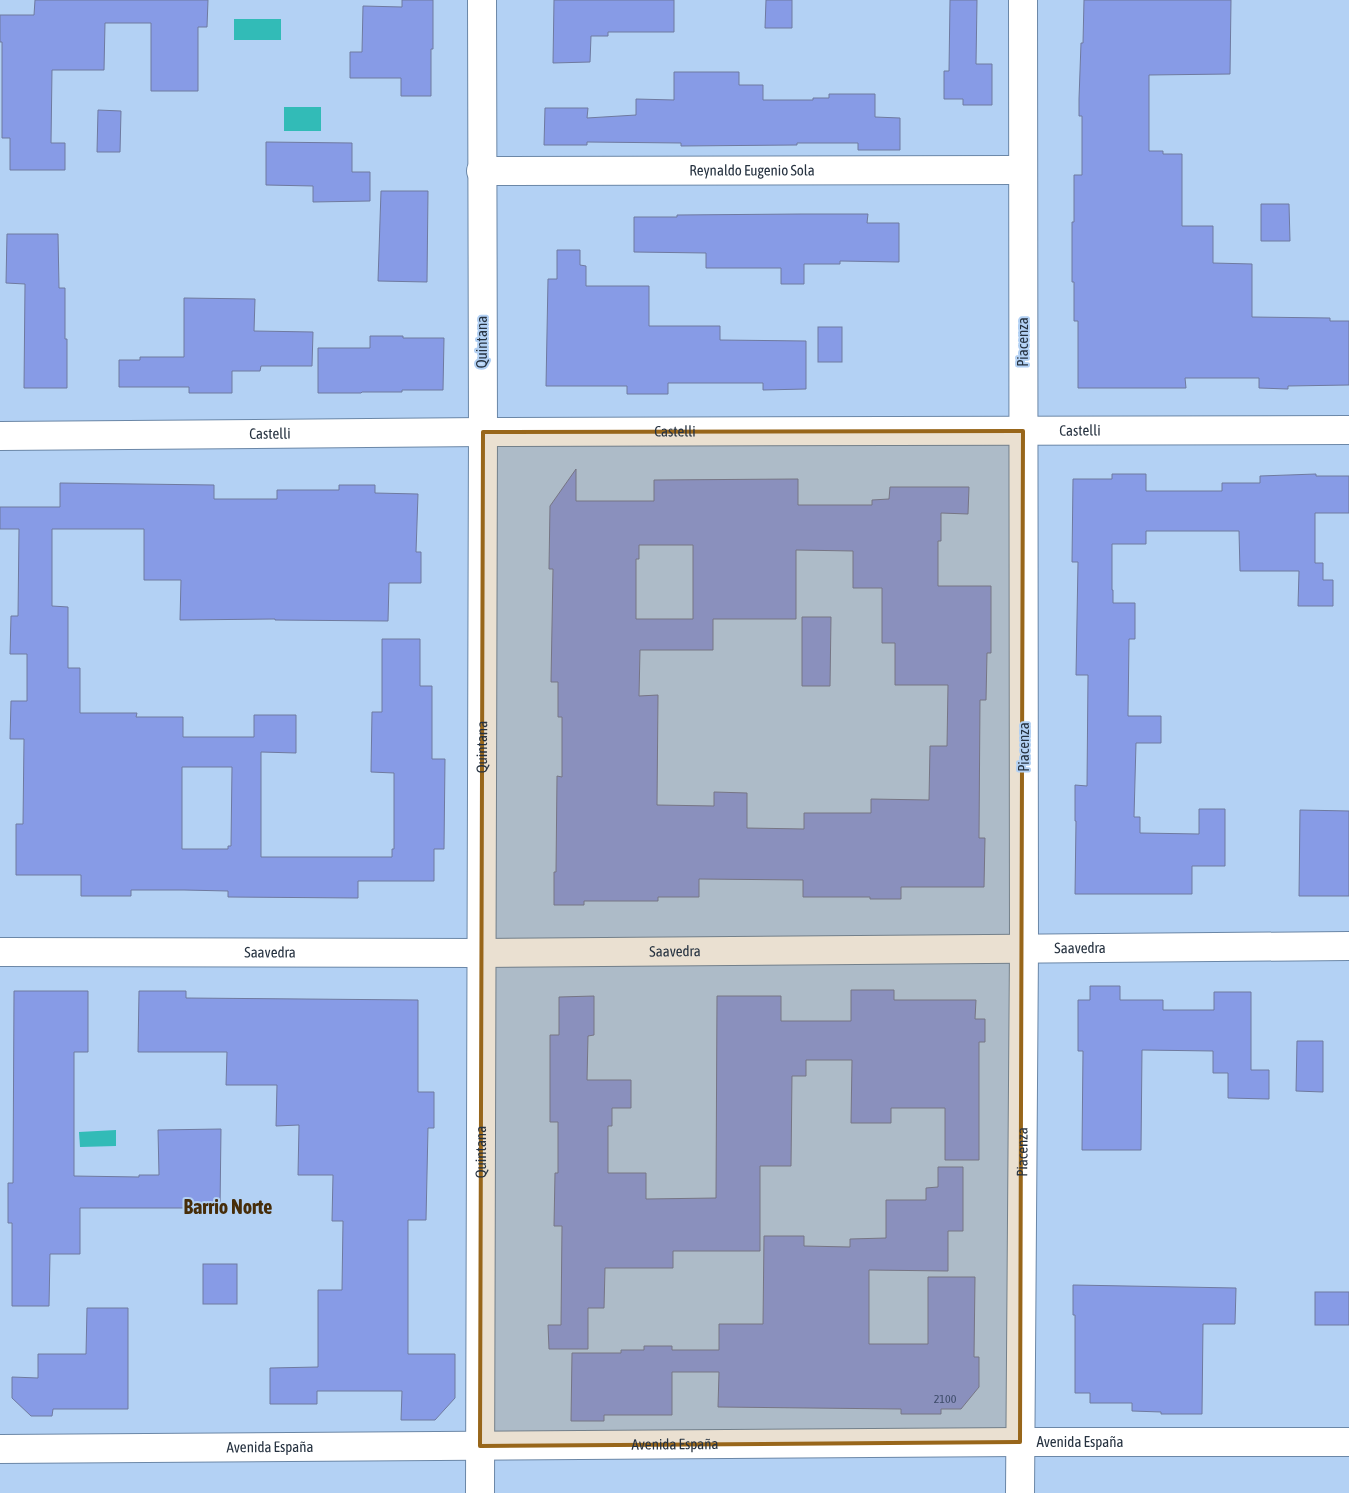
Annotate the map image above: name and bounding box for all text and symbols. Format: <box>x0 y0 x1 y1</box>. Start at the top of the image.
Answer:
street label: Reynaldo Eugenio Sola <box>689 161 815 179</box>
street label: Quintana <box>473 316 490 368</box>
street label: Piacenza <box>1014 317 1031 367</box>
street label: Castelli <box>1059 422 1101 439</box>
street label: Castelli <box>654 423 696 440</box>
street label: Castelli <box>249 425 291 442</box>
street label: Quintana <box>473 721 490 773</box>
street label: Piacenza <box>1015 722 1032 772</box>
street label: Saavedra <box>1054 939 1106 956</box>
street label: Saavedra <box>649 942 701 960</box>
street label: Saavedra <box>244 944 296 961</box>
street label: Quintana <box>472 1126 489 1178</box>
street label: Piacenza <box>1013 1127 1031 1177</box>
district label: Barrio Norte <box>184 1195 272 1218</box>
house number: 2100 <box>934 1392 957 1406</box>
street label: Avenida España <box>1036 1433 1124 1450</box>
street label: Avenida España <box>631 1435 719 1453</box>
street label: Avenida España <box>226 1438 314 1455</box>

